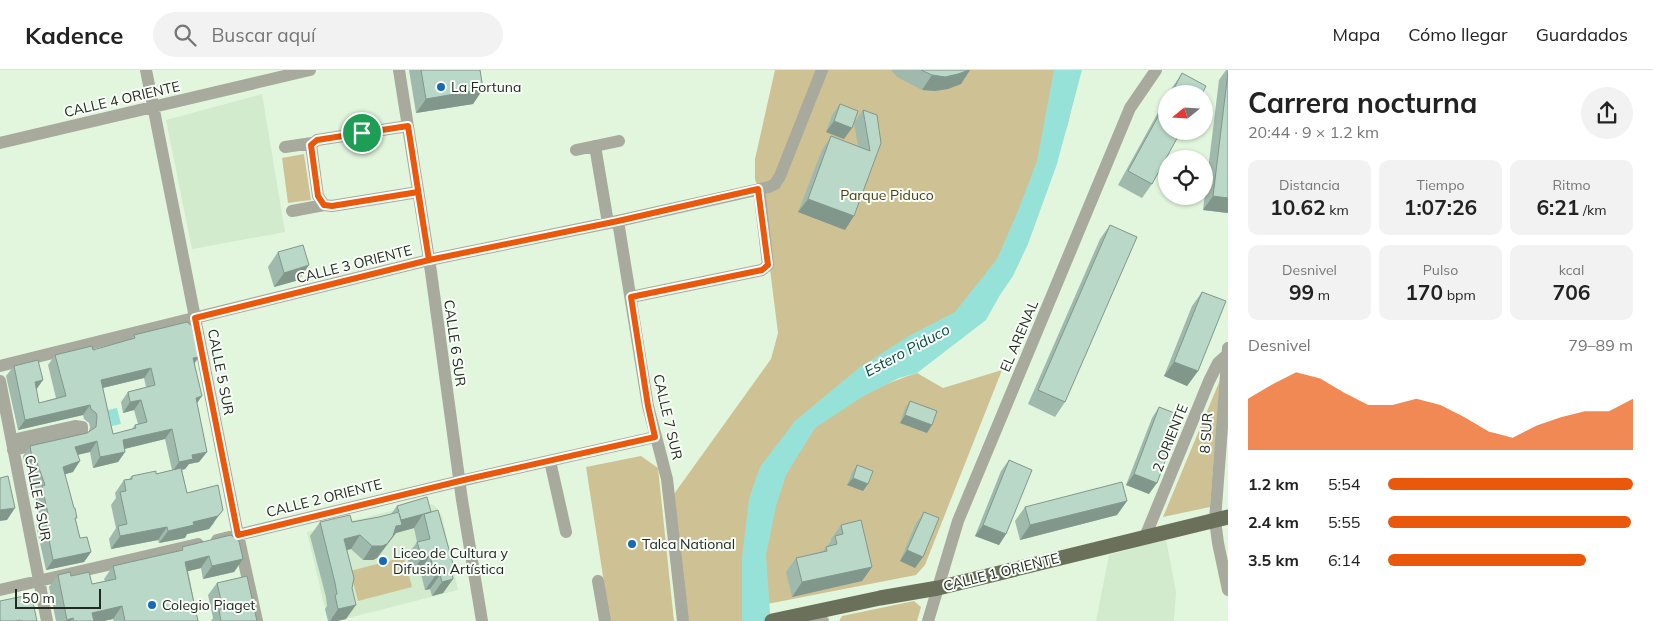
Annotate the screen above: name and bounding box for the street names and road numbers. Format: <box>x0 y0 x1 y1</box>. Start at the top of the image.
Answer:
street label: CALLE 4 ORIENTE <box>62 77 182 121</box>
street label: CALLE 3 ORIENTE <box>294 241 414 287</box>
street label: EL ARENAL <box>996 297 1042 375</box>
street label: CALLE 6 SUR <box>440 298 470 388</box>
street label: CALLE 5 SUR <box>204 327 238 417</box>
street label: CALLE 7 SUR <box>649 372 687 462</box>
street label: 2 ORIENTE <box>1148 401 1192 475</box>
street label: 8 SUR <box>1196 412 1216 454</box>
street label: CALLE 4 SUR <box>21 453 55 543</box>
street label: CALLE 2 ORIENTE <box>264 475 384 521</box>
street label: CALLE 1 ORIENTE <box>941 549 1061 595</box>

